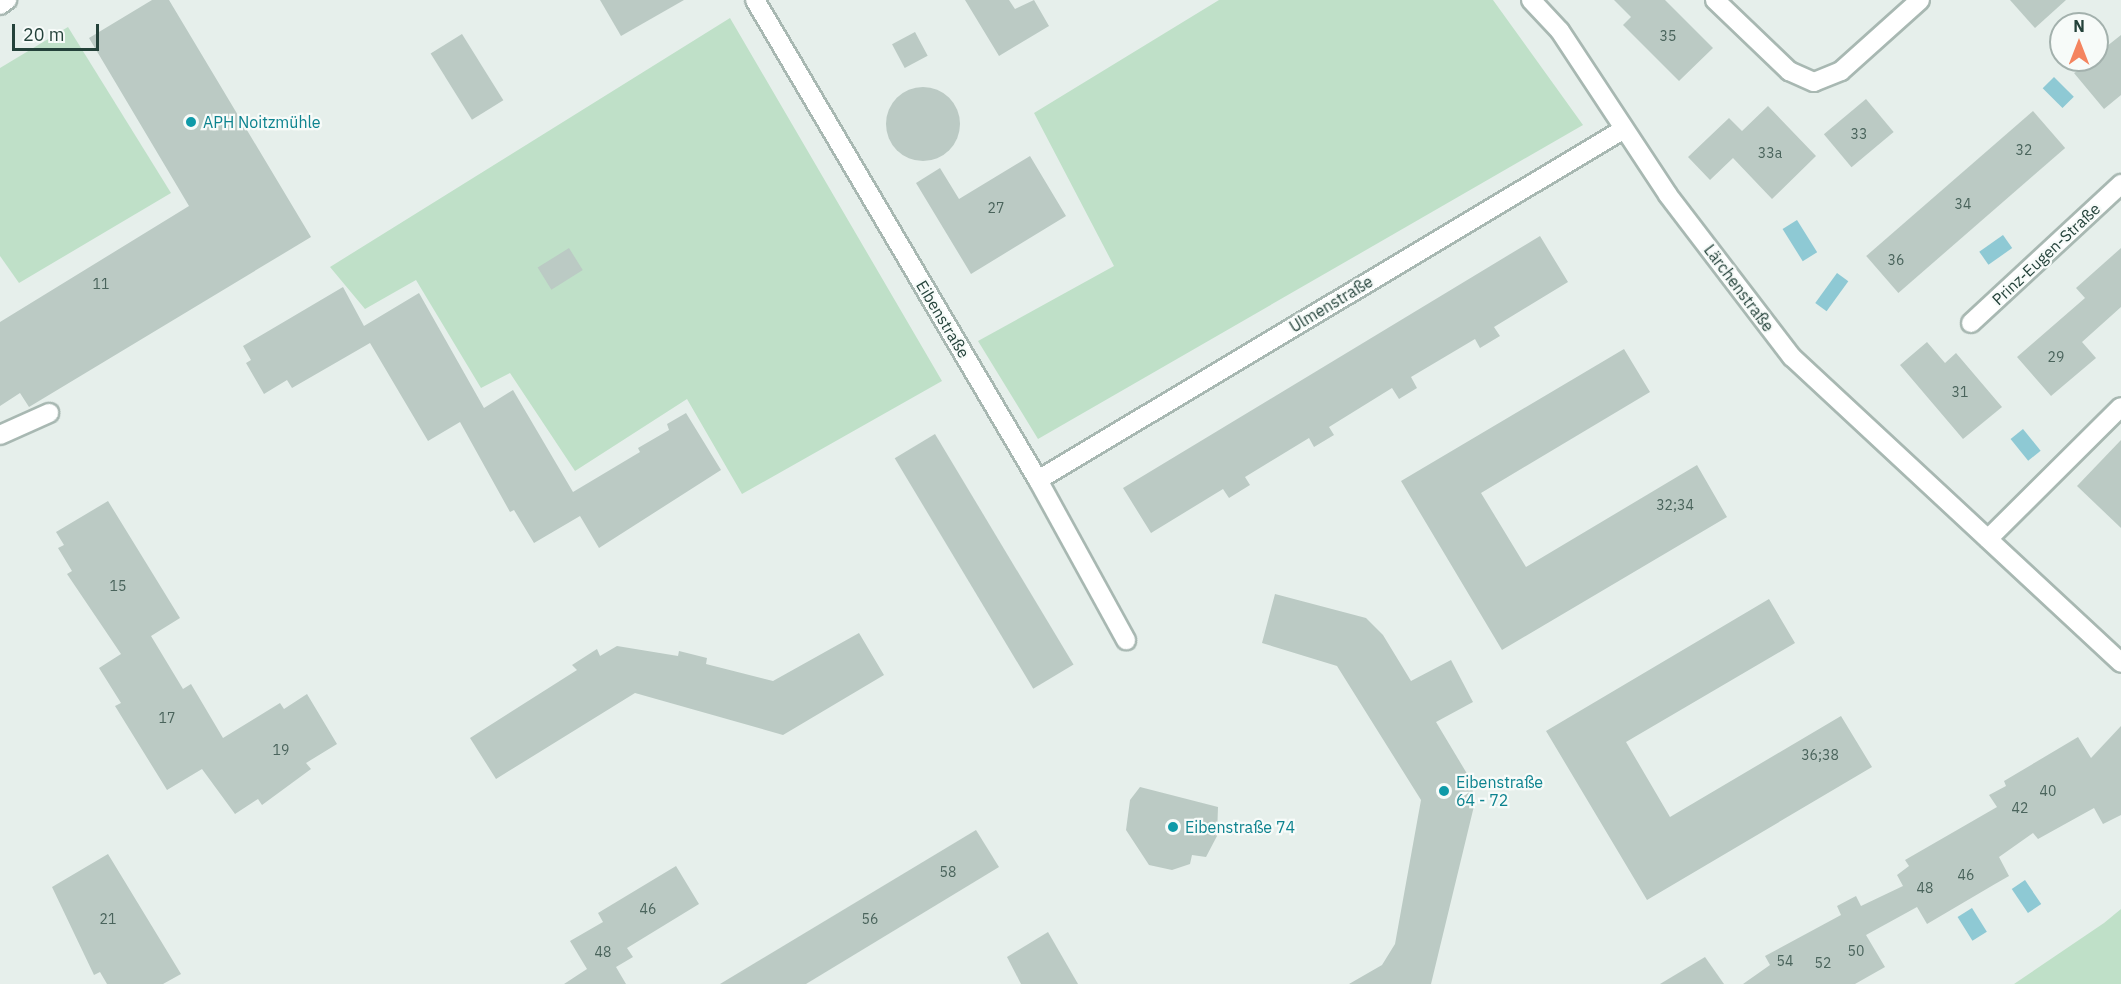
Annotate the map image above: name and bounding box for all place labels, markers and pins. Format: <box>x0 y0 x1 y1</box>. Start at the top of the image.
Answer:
place label: APH Noitzmühle <box>203 112 321 132</box>
marker: APH Noitzmühle <box>184 115 198 129</box>
place label: Eibenstraße 64 - 72 <box>1456 772 1543 810</box>
marker: Eibenstraße 64 - 72 <box>1437 784 1451 798</box>
place label: Eibenstraße 74 <box>1185 817 1295 837</box>
marker: Eibenstraße 74 <box>1166 820 1180 834</box>

